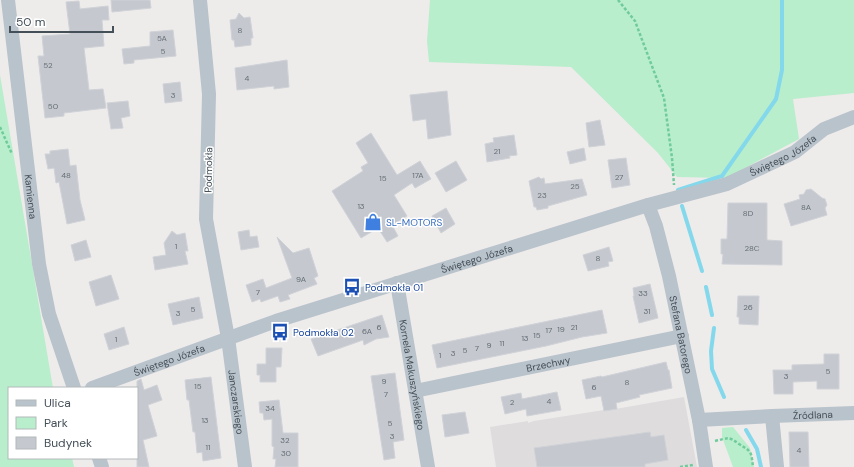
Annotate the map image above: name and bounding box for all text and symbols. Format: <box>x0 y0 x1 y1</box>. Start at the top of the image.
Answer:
scale bar <box>10 8 113 34</box>
text: 50 m <box>16 14 45 30</box>
house number: 8 <box>238 25 243 35</box>
house number: 5A <box>157 33 168 43</box>
house number: 5 <box>161 46 166 56</box>
house number: 52 <box>43 60 53 70</box>
house number: 4 <box>245 73 250 83</box>
house number: 3 <box>171 90 176 100</box>
house number: 50 <box>48 101 59 111</box>
street label: Świętego Józefa <box>747 132 819 180</box>
house number: 21 <box>493 146 501 156</box>
street label: Podmokła <box>202 147 215 193</box>
house number: 48 <box>61 170 71 180</box>
house number: 17A <box>412 170 424 180</box>
house number: 27 <box>615 172 623 182</box>
house number: 15 <box>379 173 387 183</box>
street label: Kamienna <box>22 174 40 220</box>
house number: 25 <box>570 181 580 191</box>
house number: 23 <box>537 190 547 200</box>
house number: 13 <box>357 201 365 211</box>
house number: 8A <box>801 202 812 212</box>
house number: 8D <box>743 208 754 218</box>
shop icon: SL-MOTORS <box>363 212 383 232</box>
place label: SL-MOTORS <box>386 216 443 229</box>
house number: 1 <box>175 241 177 251</box>
street label: Świętego Józefa <box>439 242 514 276</box>
house number: 28C <box>744 243 760 253</box>
house number: 8 <box>596 253 601 263</box>
house number: 9A <box>296 274 307 284</box>
bus stop icon: Podmokła 01 <box>342 277 362 297</box>
place label: Podmokła 01 <box>365 281 423 294</box>
house number: 7 <box>256 287 260 297</box>
house number: 33 <box>638 288 648 298</box>
street label: Stefana Batorego <box>666 295 695 375</box>
house number: 26 <box>743 302 753 312</box>
house number: 5 <box>191 304 196 314</box>
house number: 31 <box>643 306 651 316</box>
house number: 3 <box>176 308 181 318</box>
street label: Kornela Makuszyńskiego <box>396 318 428 431</box>
bus stop icon: Podmokła 02 <box>270 322 290 342</box>
house number: 6 <box>376 322 382 332</box>
house number: 21 <box>570 322 578 332</box>
house number: 19 <box>557 324 565 334</box>
house number: 17 <box>546 325 552 335</box>
place label: Podmokła 02 <box>293 326 354 339</box>
house number: 6A <box>362 326 373 336</box>
house number: 15 <box>533 330 541 340</box>
house number: 13 <box>521 333 529 343</box>
house number: 1 <box>115 334 117 344</box>
house number: 11 <box>500 338 505 348</box>
house number: 9 <box>486 340 492 350</box>
street label: Świętego Józefa <box>132 342 207 379</box>
house number: 7 <box>475 343 479 353</box>
house number: 5 <box>463 345 468 355</box>
house number: 3 <box>451 348 456 358</box>
house number: 1 <box>439 350 441 360</box>
street label: Brzechwy <box>525 353 572 375</box>
house number: 5 <box>826 366 831 376</box>
street label: Janczarskiego <box>225 369 247 435</box>
house number: 3 <box>784 371 789 381</box>
house number: 9 <box>381 376 387 386</box>
house number: 8 <box>625 377 630 387</box>
house number: 15 <box>194 381 202 391</box>
house number: 6 <box>591 382 597 392</box>
legend <box>8 387 138 459</box>
house number: 7 <box>384 389 388 399</box>
text: Ulica <box>44 395 71 411</box>
house number: 4 <box>547 396 552 406</box>
house number: 2 <box>510 397 515 407</box>
house number: 34 <box>265 403 275 413</box>
street label: Źródlana <box>793 408 833 422</box>
text: Park <box>44 415 68 431</box>
house number: 13 <box>201 415 209 425</box>
house number: 5 <box>388 418 393 428</box>
house number: 3 <box>390 431 395 441</box>
text: Budynek <box>44 435 92 451</box>
house number: 32 <box>280 435 290 445</box>
house number: 11 <box>206 442 211 452</box>
house number: 4 <box>797 445 802 455</box>
house number: 30 <box>281 448 292 458</box>

